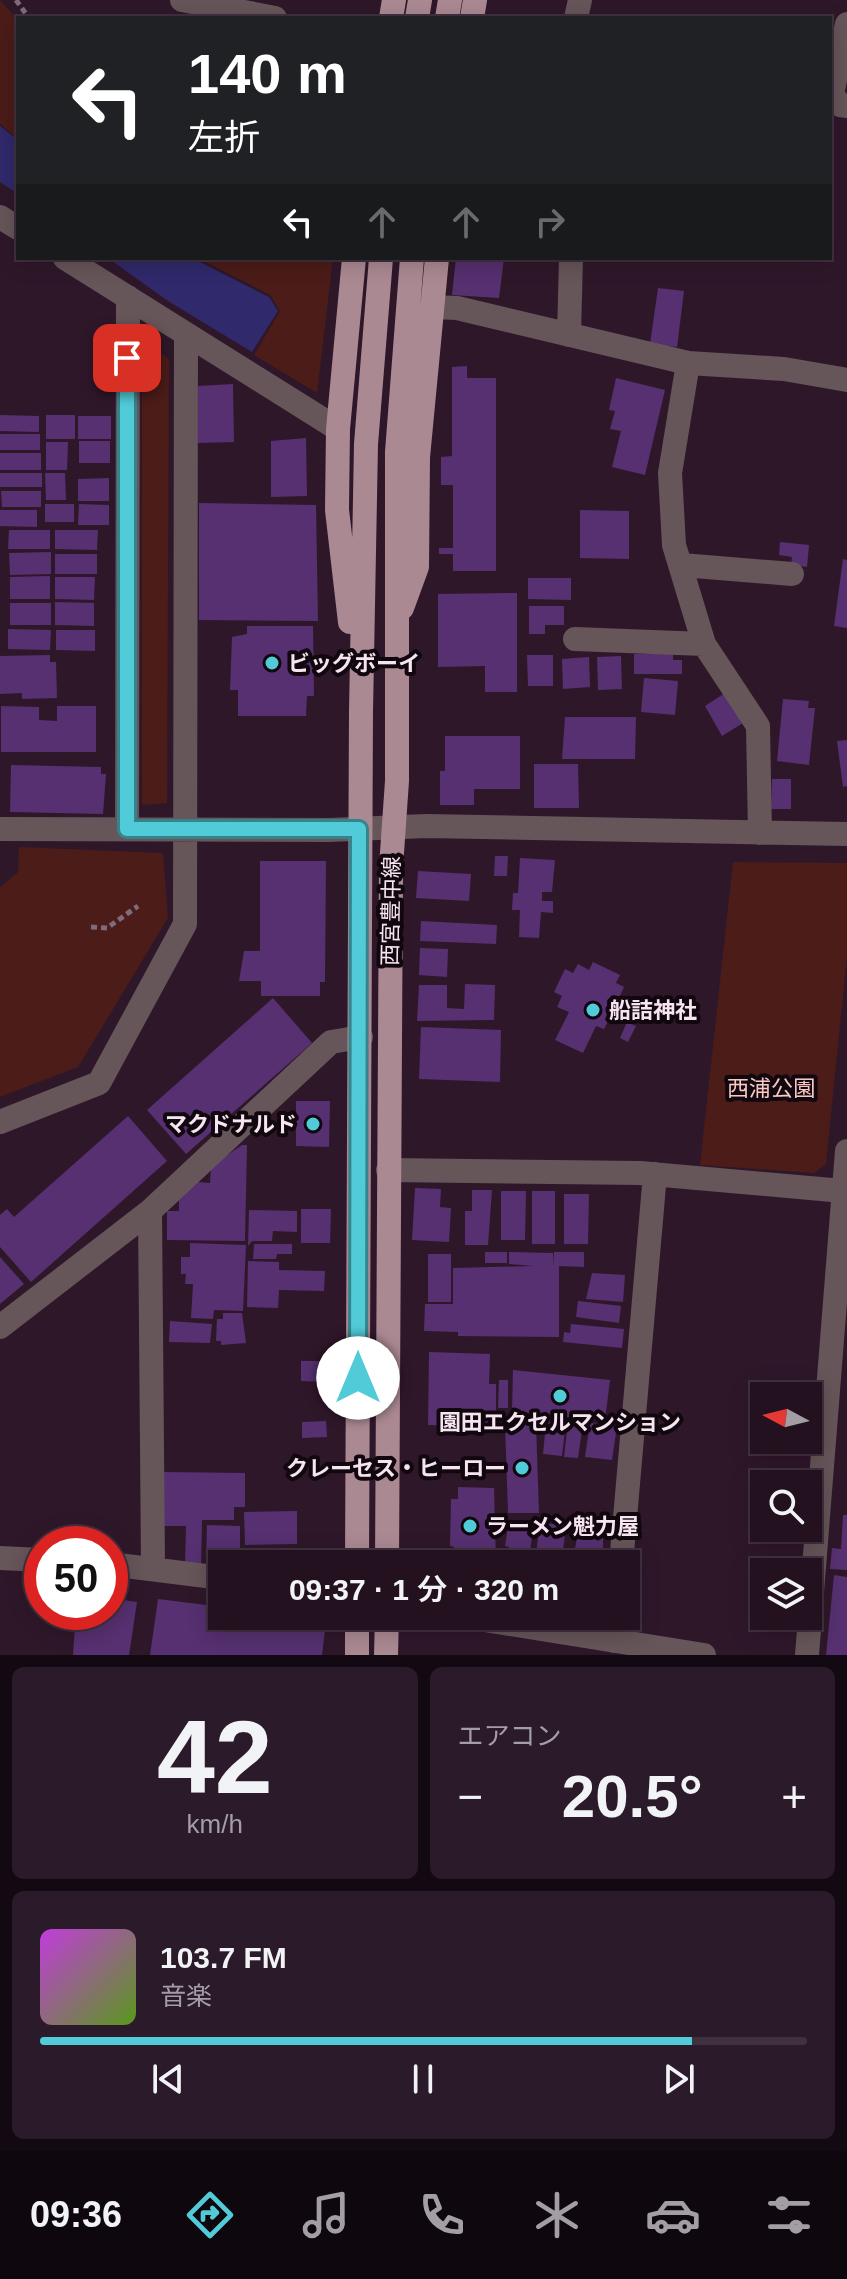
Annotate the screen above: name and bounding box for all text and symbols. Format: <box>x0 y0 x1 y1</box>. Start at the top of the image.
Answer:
text: 140 m <box>188 42 347 105</box>
icon: left <box>56 48 160 152</box>
text: 左折 <box>188 117 260 158</box>
icon: left <box>276 200 320 244</box>
icon: ahead <box>360 200 404 244</box>
icon: ahead <box>444 200 488 244</box>
icon: right <box>528 200 572 244</box>
pin <box>93 324 161 392</box>
icon: arrive <box>105 336 149 380</box>
place label: ビッグボーイ <box>288 651 420 676</box>
marker: ビッグボーイ <box>263 654 281 672</box>
street label: 西宮豊中線 <box>378 856 404 966</box>
place label: 船詰神社 <box>609 998 697 1023</box>
marker: 船詰神社 <box>584 1001 602 1019</box>
park label: 西浦公園 <box>727 1076 815 1101</box>
place label: マクドナルド <box>165 1112 297 1137</box>
marker: マクドナルド <box>304 1115 322 1133</box>
position arrow <box>316 1336 400 1420</box>
north arrow <box>750 1382 822 1454</box>
map controls <box>750 1382 822 1630</box>
marker: 園田エクセルマンション <box>551 1387 569 1405</box>
place label: 園田エクセルマンション <box>439 1410 681 1435</box>
place label: クレーセス・ヒーロー <box>286 1456 506 1481</box>
marker: クレーセス・ヒーロー <box>513 1459 531 1477</box>
button: search <box>750 1470 822 1542</box>
place label: ラーメン魁力屋 <box>486 1514 639 1539</box>
marker: ラーメン魁力屋 <box>461 1517 479 1535</box>
speed limit sign: 50 <box>24 1526 128 1630</box>
button: layers <box>750 1558 822 1630</box>
text: 09:37 · 1 分 · 320 m <box>289 1573 559 1606</box>
text: 42 <box>157 1699 273 1815</box>
text: エアコン <box>458 1721 562 1751</box>
text: 20.5° <box>562 1763 703 1830</box>
text: − <box>458 1772 483 1821</box>
text: + <box>781 1772 807 1821</box>
text: km/h <box>187 1809 243 1839</box>
text: 103.7 FM <box>160 1941 287 1974</box>
text: 音楽 <box>160 1981 212 2011</box>
icon: previous <box>146 2057 190 2101</box>
icon: pause <box>401 2057 445 2101</box>
icon: next <box>657 2057 701 2101</box>
icon: directions <box>182 2187 238 2243</box>
icon: music <box>298 2187 354 2243</box>
icon: phone <box>414 2187 470 2243</box>
icon: climate <box>529 2187 585 2243</box>
icon: car <box>645 2187 701 2243</box>
icon: filters <box>761 2187 817 2243</box>
text: 09:36 <box>30 2194 122 2235</box>

